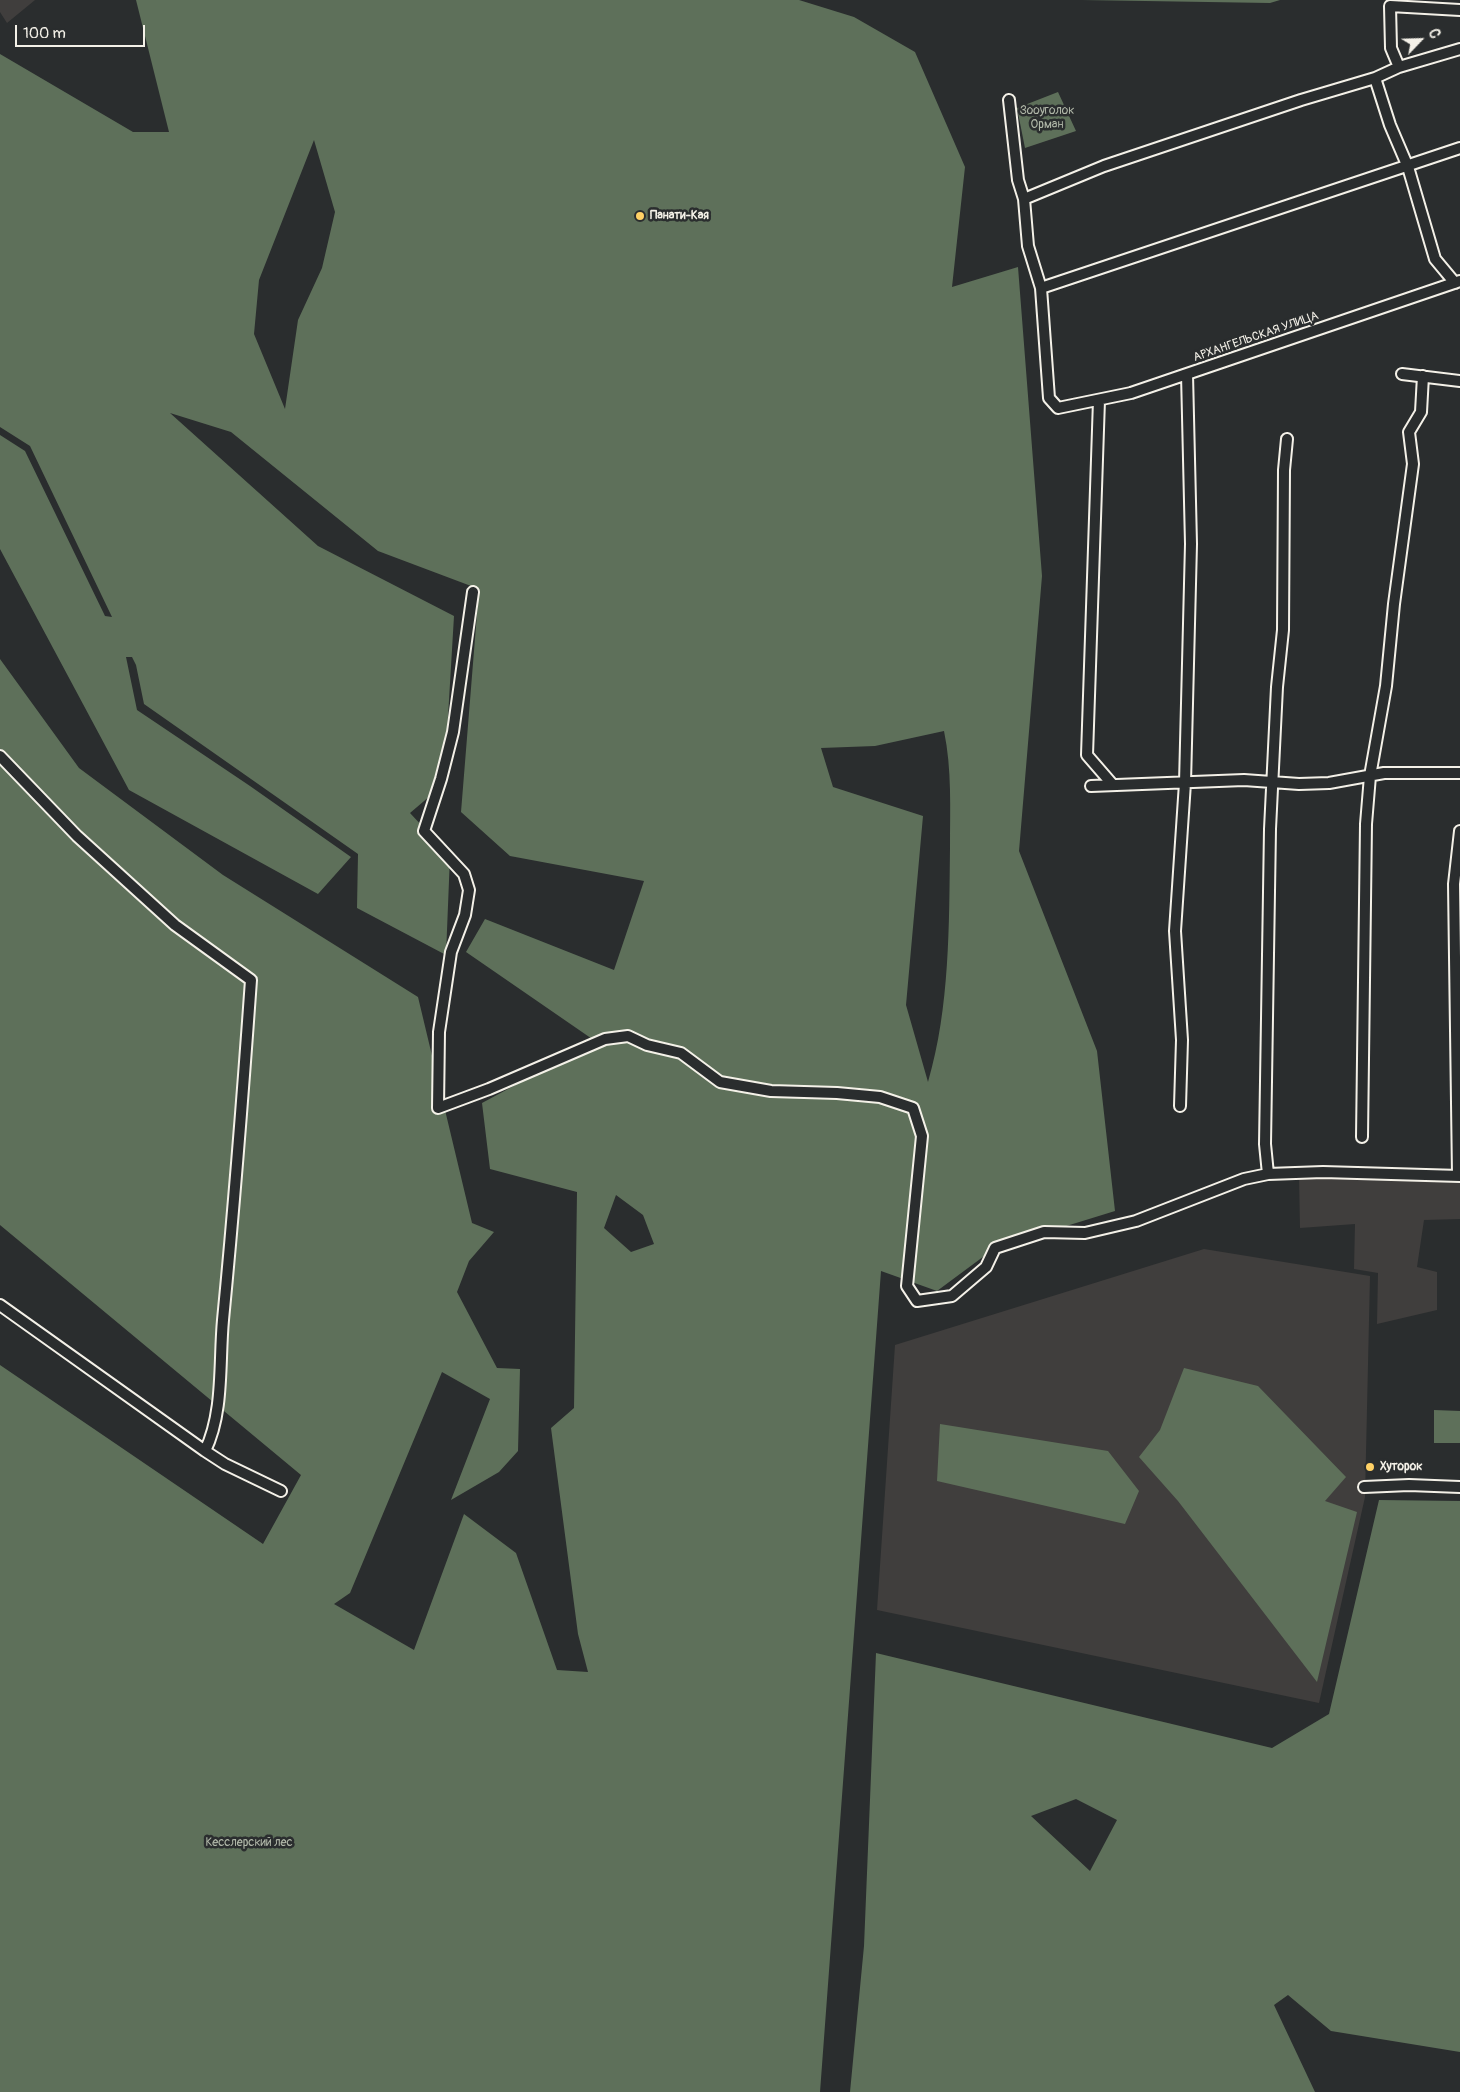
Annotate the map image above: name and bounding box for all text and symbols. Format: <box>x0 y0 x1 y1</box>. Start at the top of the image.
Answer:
scale bar <box>18 15 148 47</box>
north arrow <box>1395 15 1445 65</box>
text: 100 m <box>23 24 66 43</box>
text: С <box>1425 26 1444 41</box>
park label: Зооуголок Орман <box>1020 104 1074 132</box>
place label: Панати-Кая <box>650 209 709 223</box>
marker: Панати-Кая <box>634 210 646 222</box>
street label: АРХАНГЕЛЬСКАЯ УЛИЦА <box>1191 309 1321 365</box>
place label: Хуторок <box>1380 1460 1422 1474</box>
marker: Хуторок <box>1364 1461 1376 1473</box>
park label: Кесслерский лес <box>205 1836 293 1850</box>

